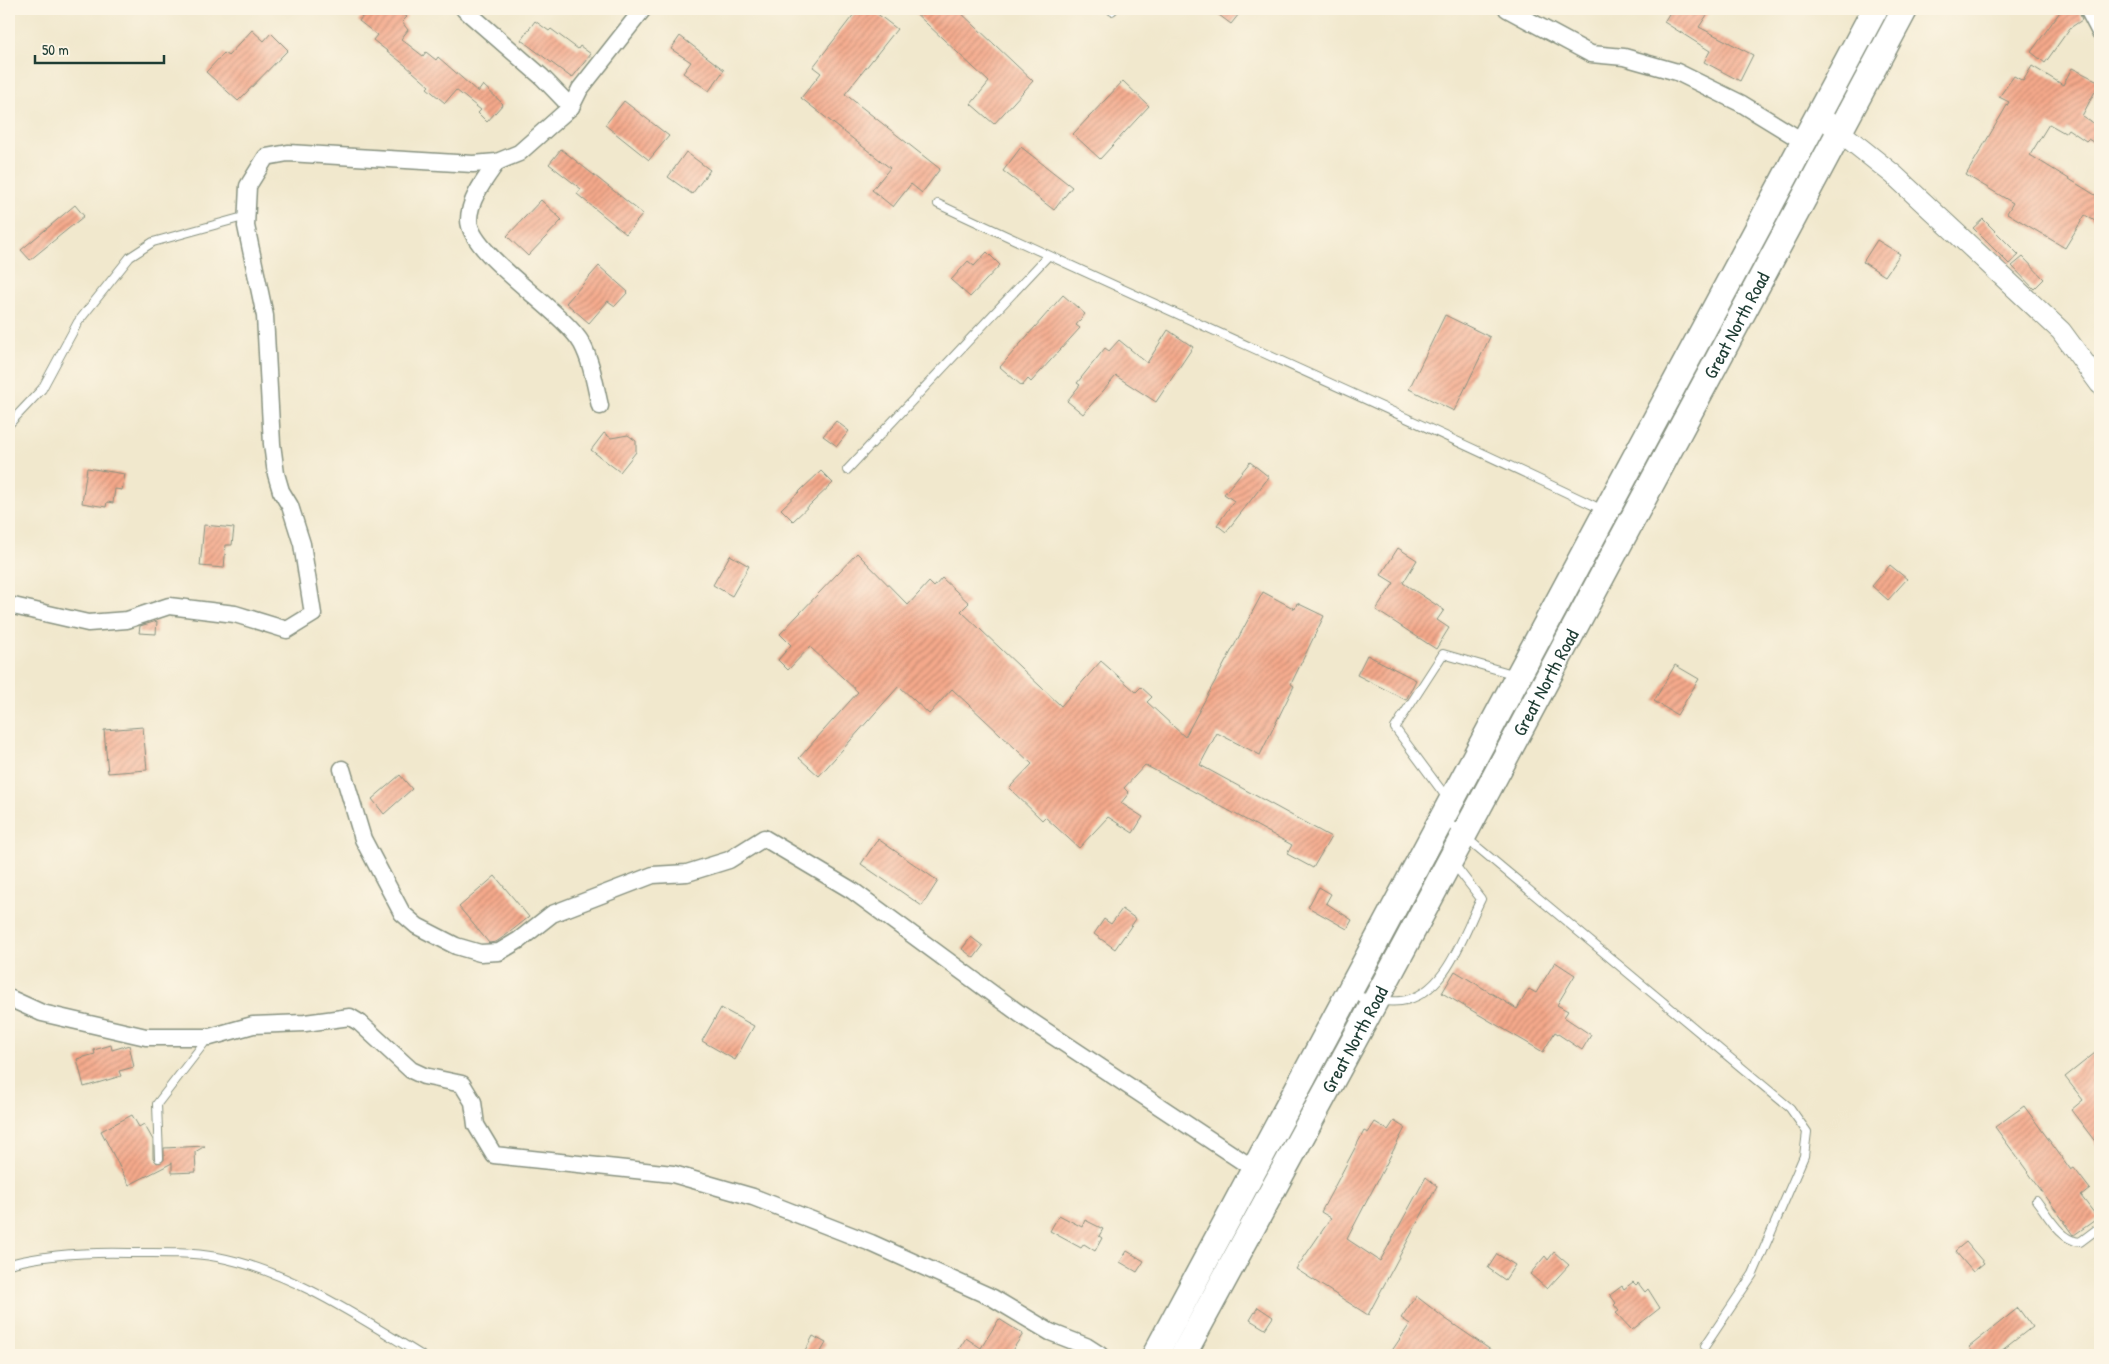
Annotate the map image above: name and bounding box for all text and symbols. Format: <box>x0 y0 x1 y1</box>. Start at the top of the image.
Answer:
scale bar <box>35 32 164 64</box>
text: 50 m <box>42 39 69 60</box>
street label: Great North Road <box>1697 267 1776 383</box>
street label: Great North Road <box>1506 624 1585 740</box>
street label: Great North Road <box>1315 981 1394 1097</box>

